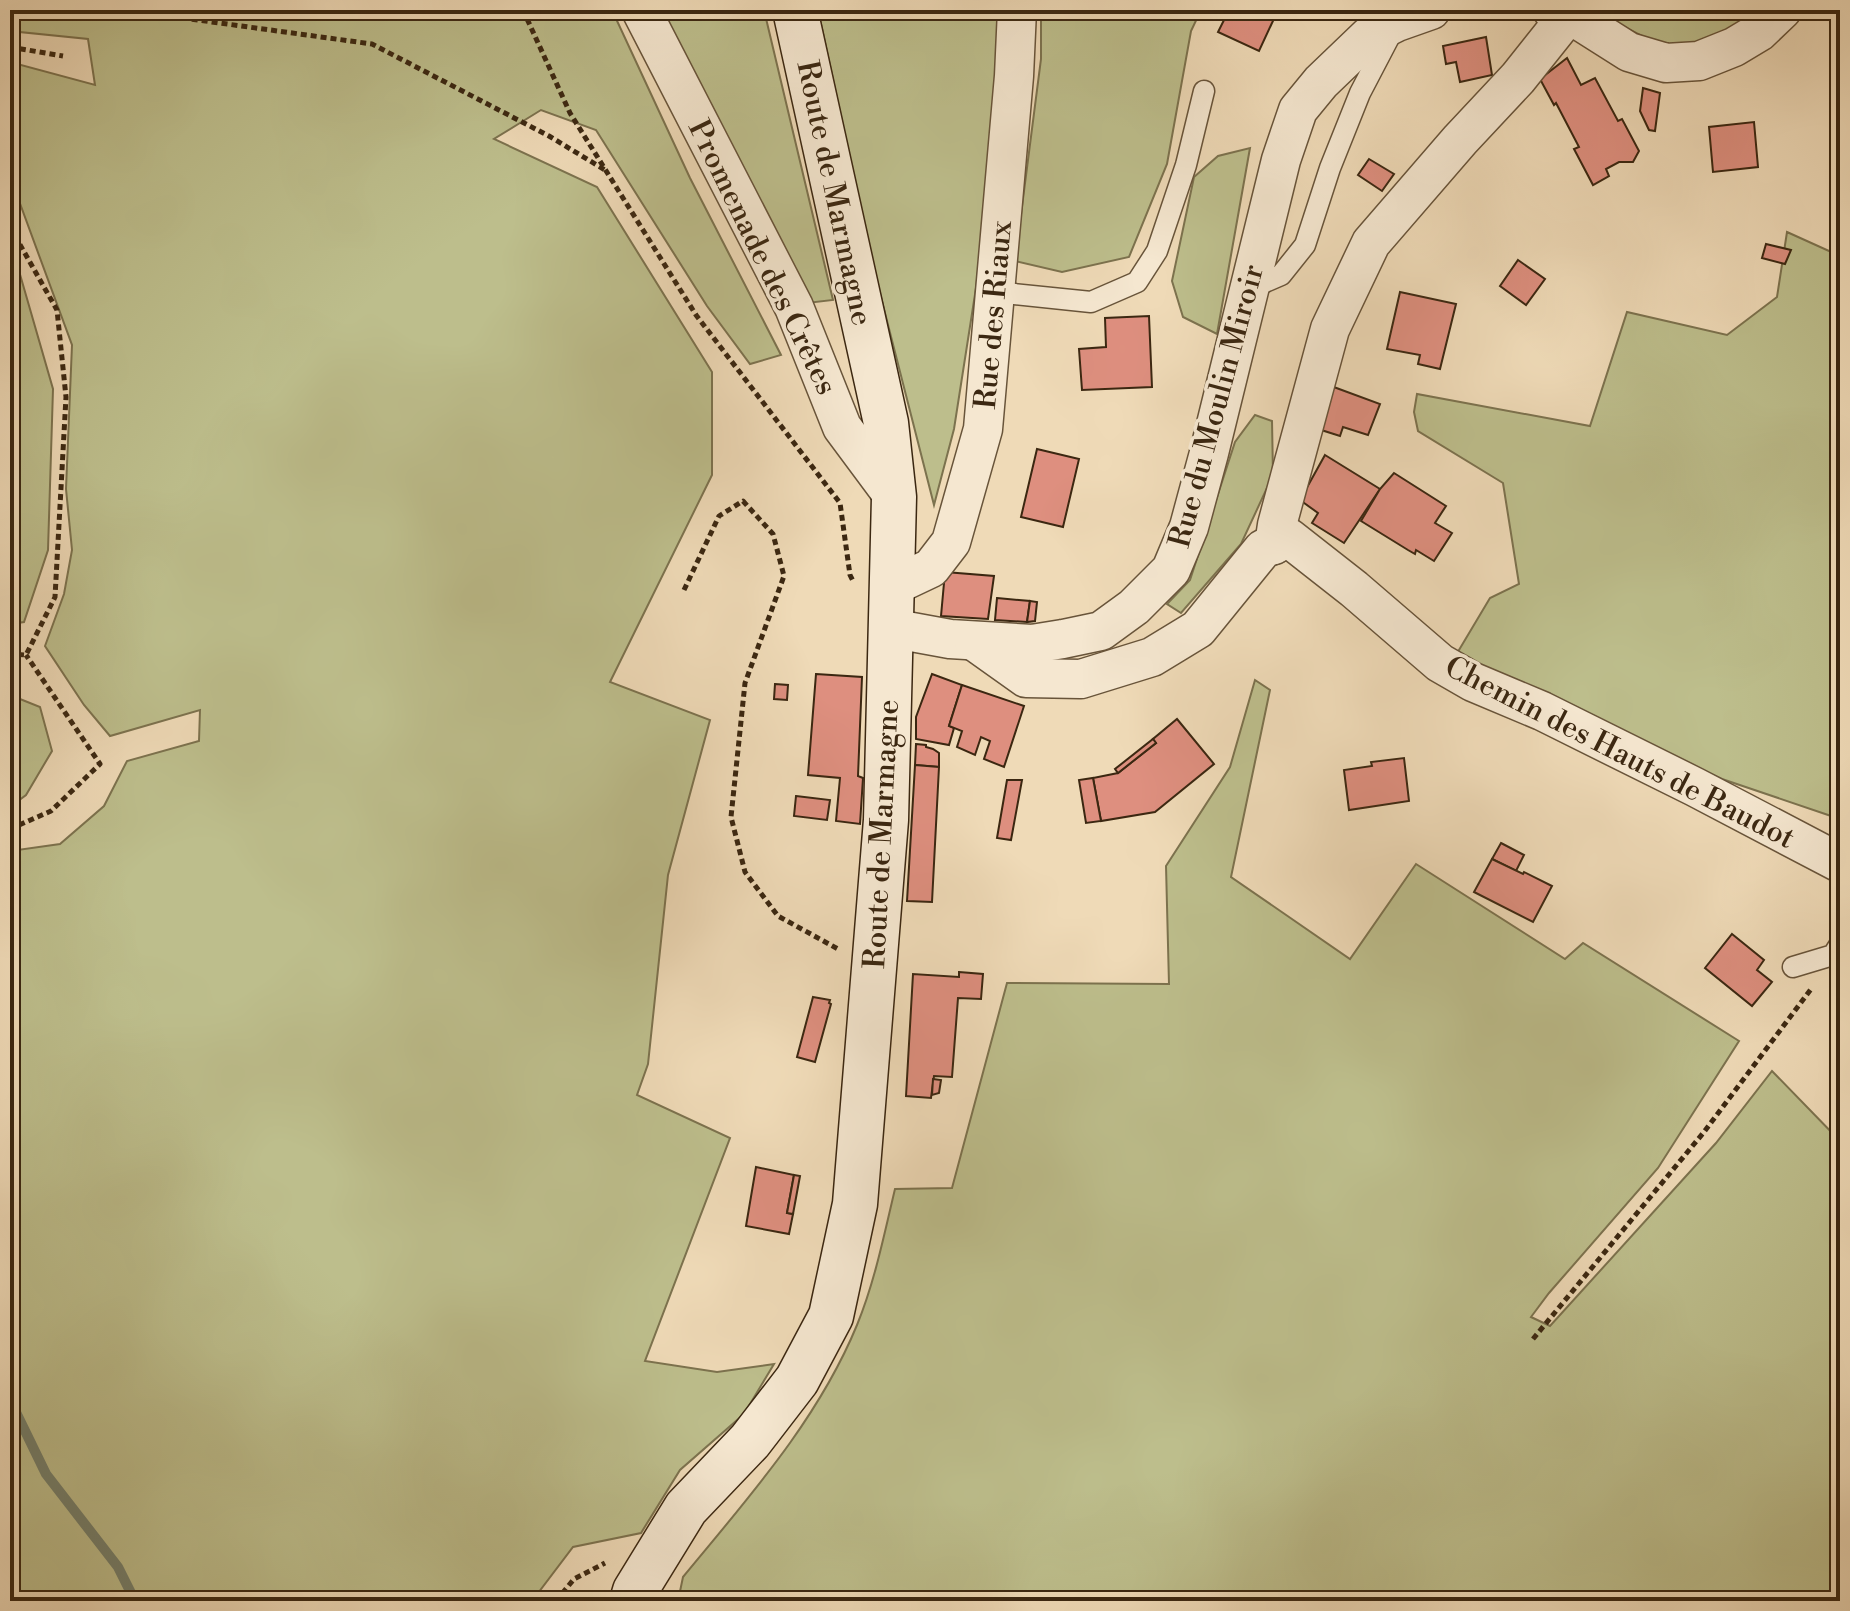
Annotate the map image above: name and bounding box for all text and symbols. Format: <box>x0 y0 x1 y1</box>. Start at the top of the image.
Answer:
street label: Route de Marmagne <box>787 57 881 329</box>
street label: Promenade des Crêtes <box>679 114 845 401</box>
street label: Rue des Riaux <box>967 219 1021 411</box>
street label: Rue du Moulin Miroir <box>1161 261 1273 552</box>
street label: Chemin des Hauts de Baudot <box>1438 648 1801 858</box>
street label: Route de Marmagne <box>856 698 908 970</box>

